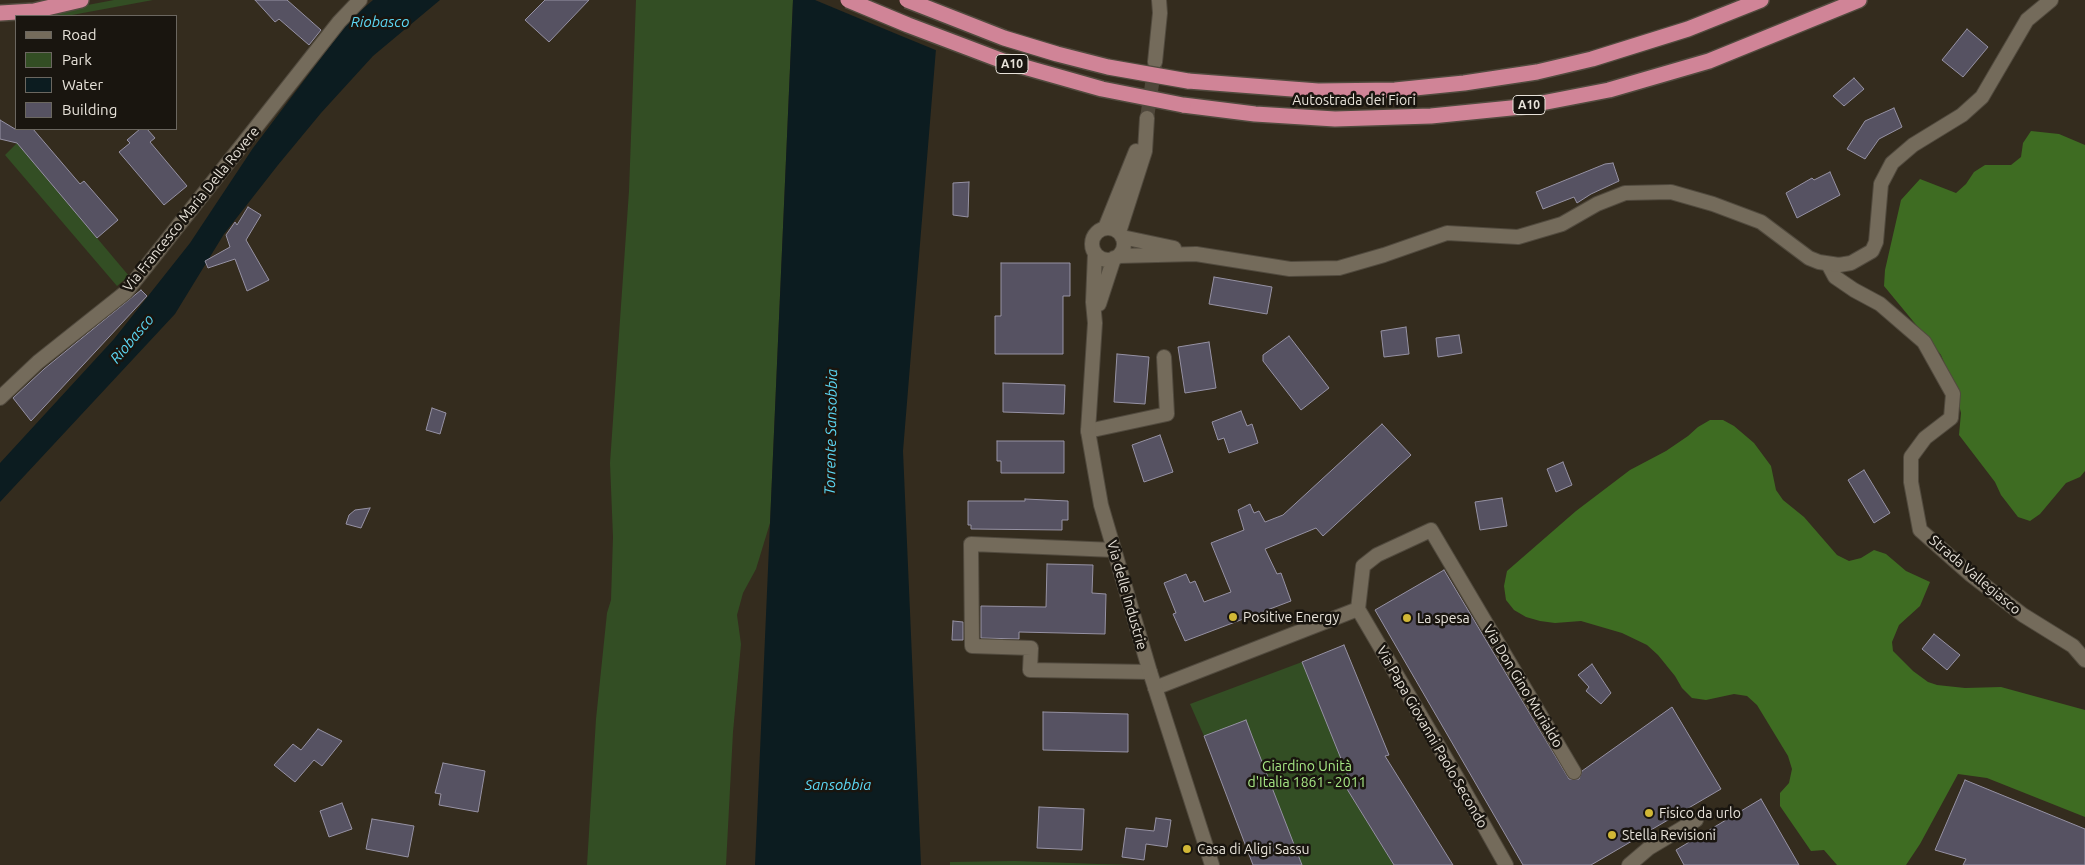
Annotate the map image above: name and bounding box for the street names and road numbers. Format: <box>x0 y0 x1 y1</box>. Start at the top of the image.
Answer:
road number: A10 <box>996 54 1028 74</box>
street label: Autostrada dei Fiori <box>1292 92 1416 108</box>
road number: A10 <box>1513 96 1545 114</box>
street label: Via Francesco Maria Della Rovere <box>119 123 263 295</box>
street label: Strada Vallegiasco <box>1926 532 2024 618</box>
street label: Via delle Industrie <box>1103 538 1151 652</box>
street label: Via Don Gino Murialdo <box>1480 621 1566 751</box>
street label: Via Papa Giovanni Paolo Secondo <box>1373 643 1491 831</box>

